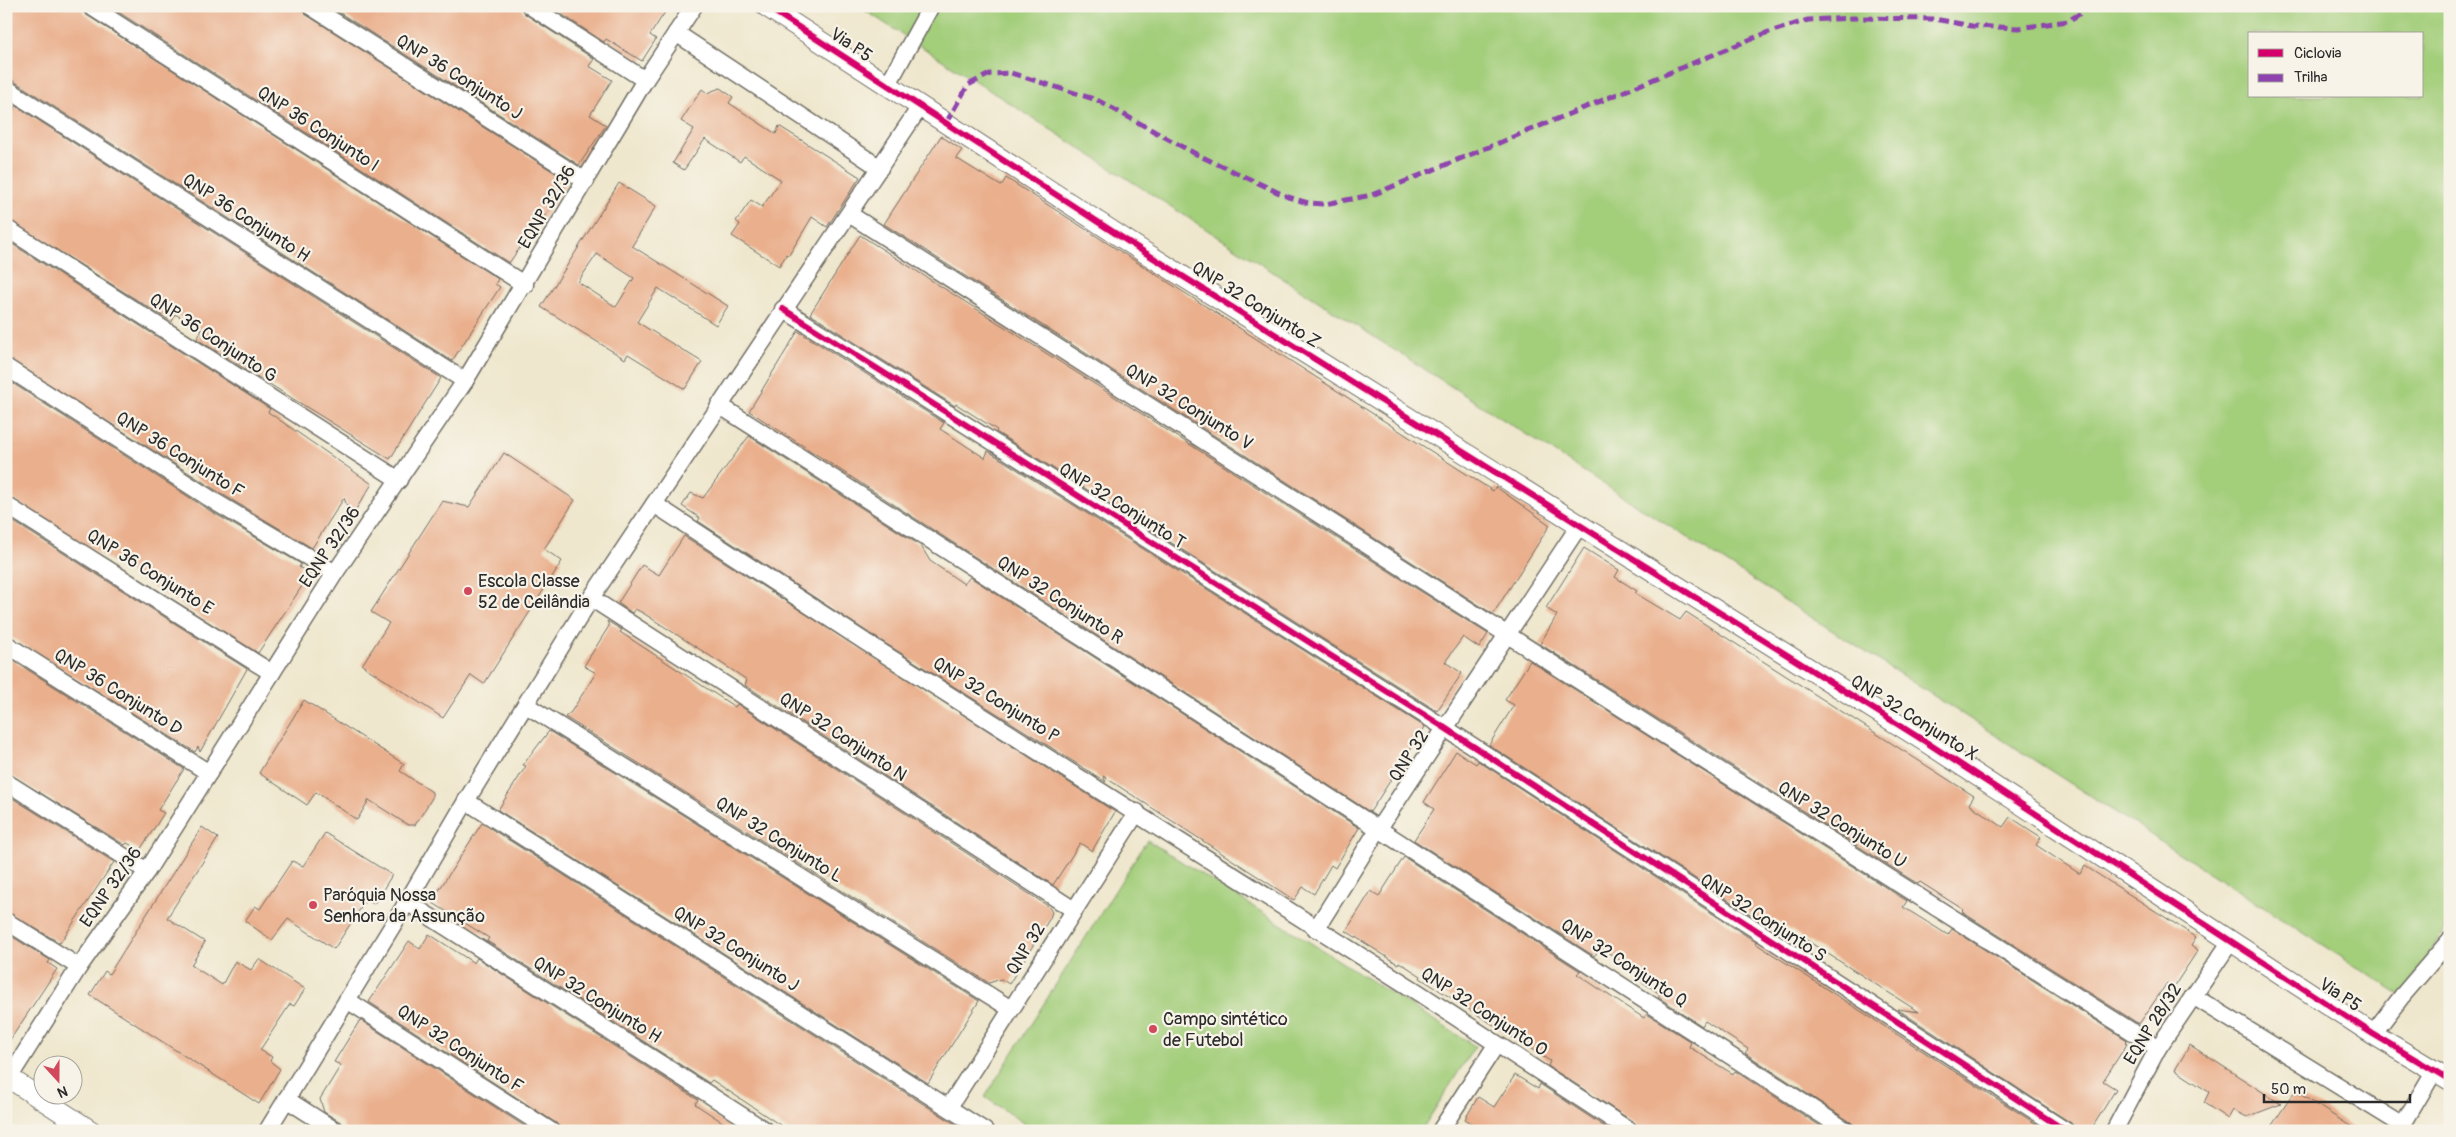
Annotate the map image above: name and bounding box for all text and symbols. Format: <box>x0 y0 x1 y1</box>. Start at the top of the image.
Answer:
street label: Via P5 <box>826 23 876 67</box>
street label: QNP 36 Conjunto J <box>392 29 526 125</box>
legend <box>2248 32 2424 98</box>
text: Ciclovia <box>2294 44 2342 63</box>
text: Trilha <box>2294 68 2328 87</box>
street label: QNP 36 Conjunto I <box>253 81 383 177</box>
street label: EQNP 32/36 <box>513 161 581 253</box>
street label: QNP 36 Conjunto H <box>178 168 314 268</box>
street label: QNP 32 Conjunto Z <box>1187 256 1325 354</box>
street label: QNP 36 Conjunto G <box>145 288 281 388</box>
street label: QNP 32 Conjunto V <box>1121 358 1257 456</box>
street label: QNP 36 Conjunto F <box>112 406 248 504</box>
street label: QNP 32 Conjunto T <box>1054 458 1190 554</box>
street label: EQNP 32/36 <box>294 502 366 592</box>
street label: QNP 36 Conjunto E <box>82 524 218 620</box>
street label: QNP 32 Conjunto R <box>993 551 1127 649</box>
place label: Escola Classe 52 de Ceilândia <box>478 570 590 614</box>
marker: Escola Classe 52 de Ceilândia <box>462 585 474 597</box>
street label: QNP 36 Conjunto D <box>50 643 186 741</box>
street label: QNP 32 Conjunto P <box>928 652 1064 748</box>
street label: QNP 32 Conjunto X <box>1846 670 1982 766</box>
street label: QNP 32 Conjunto N <box>775 687 911 787</box>
street label: QNP 32 <box>1384 726 1434 786</box>
street label: QNP 32 Conjunto U <box>1773 776 1911 874</box>
street label: QNP 32 Conjunto L <box>711 792 847 888</box>
street label: EQNP 32/36 <box>75 842 147 932</box>
street label: QNP 32 Conjunto S <box>1696 869 1830 967</box>
place label: Paróquia Nossa Senhora da Assunção <box>323 884 485 928</box>
marker: Paróquia Nossa Senhora da Assunção <box>307 899 319 911</box>
street label: QNP 32 Conjunto J <box>669 901 803 997</box>
street label: QNP 32 Conjunto Q <box>1556 913 1692 1013</box>
street label: QNP 32 <box>1001 919 1051 979</box>
street label: QNP 32 Conjunto H <box>529 951 665 1049</box>
street label: QNP 32 Conjunto O <box>1416 962 1552 1062</box>
street label: Via P5 <box>2314 973 2366 1017</box>
street label: EQNP 28/32 <box>2119 979 2187 1069</box>
street label: QNP 32 Conjunto F <box>392 1000 528 1099</box>
place label: Campo sintético de Futebol <box>1163 1008 1288 1052</box>
marker: Campo sintético de Futebol <box>1147 1023 1159 1035</box>
north arrow <box>32 1054 82 1104</box>
scale bar <box>2264 1072 2410 1104</box>
text: 50 m <box>2271 1080 2306 1099</box>
text: N <box>55 1082 70 1101</box>

